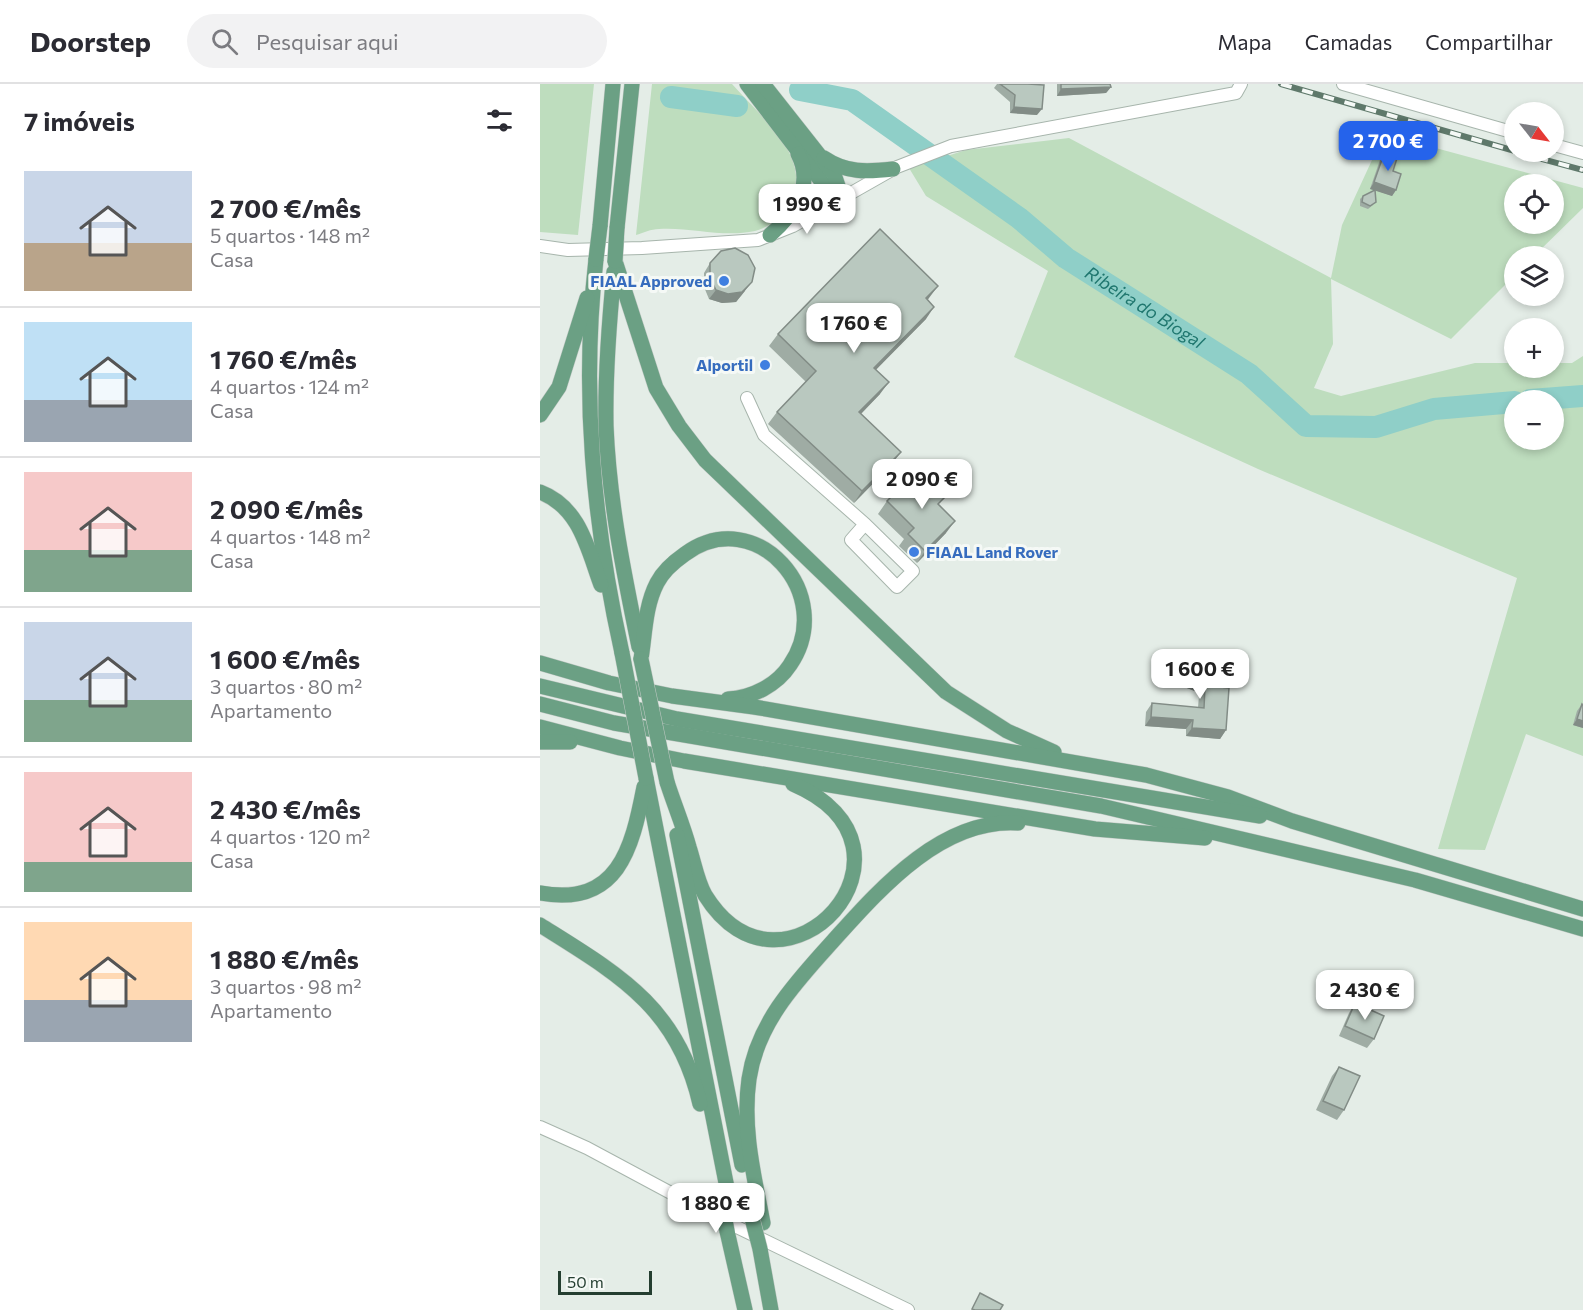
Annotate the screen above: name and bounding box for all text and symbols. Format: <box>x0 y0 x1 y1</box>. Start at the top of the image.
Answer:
search box <box>187 14 607 68</box>
text: Doorstep <box>30 24 151 58</box>
icon: search <box>208 25 241 58</box>
text: Pesquisar aqui <box>256 28 399 55</box>
text: Mapa <box>1218 29 1272 54</box>
text: Camadas <box>1305 29 1392 54</box>
text: Compartilhar <box>1425 29 1553 54</box>
north arrow <box>1504 102 1564 162</box>
map controls <box>1504 102 1564 450</box>
icon: filters <box>483 104 516 137</box>
text: 7 imóveis <box>24 105 135 136</box>
pin: 2 700 € <box>1333 121 1443 172</box>
text: 2 700 € <box>1353 128 1423 152</box>
button: locate <box>1504 174 1564 234</box>
pin: 1 990 € <box>752 184 862 235</box>
text: 1 990 € <box>773 191 841 215</box>
text: 2 700 €/mês <box>210 192 361 223</box>
icon: home <box>72 195 144 267</box>
text: 5 quartos · 148 m² <box>210 223 370 247</box>
button: layers <box>1504 246 1564 306</box>
text: Casa <box>210 247 254 271</box>
water label: Ribeira do Biogal <box>1081 261 1209 353</box>
place label: FIAAL Approved <box>590 271 712 290</box>
marker: FIAAL Approved <box>717 274 731 288</box>
pin: 1 760 € <box>799 303 909 354</box>
text: 1 760 € <box>820 310 888 334</box>
button: + <box>1504 318 1564 378</box>
text: 1 760 €/mês <box>210 343 357 374</box>
icon: home <box>72 346 144 418</box>
place label: Alportil <box>696 355 753 374</box>
marker: Alportil <box>758 358 772 372</box>
text: 4 quartos · 124 m² <box>210 374 369 398</box>
button: − <box>1504 390 1564 450</box>
text: Casa <box>210 398 254 422</box>
pin: 2 090 € <box>867 459 977 510</box>
text: 2 090 € <box>886 466 958 490</box>
text: 2 090 €/mês <box>210 493 363 524</box>
icon: home <box>72 496 144 568</box>
text: 4 quartos · 148 m² <box>210 524 370 548</box>
place label: FIAAL Land Rover <box>926 542 1058 561</box>
marker: FIAAL Land Rover <box>907 545 921 559</box>
text: Casa <box>210 548 254 572</box>
text: 1 600 €/mês <box>210 643 360 674</box>
icon: home <box>72 646 144 718</box>
pin: 1 600 € <box>1145 649 1255 700</box>
text: 1 600 € <box>1165 656 1235 680</box>
text: 3 quartos · 80 m² <box>210 674 362 698</box>
text: Apartamento <box>210 698 332 722</box>
text: 2 430 €/mês <box>210 793 361 824</box>
icon: home <box>72 796 144 868</box>
text: 4 quartos · 120 m² <box>210 824 370 848</box>
text: Casa <box>210 848 254 872</box>
text: 1 880 €/mês <box>210 943 359 974</box>
icon: home <box>72 946 144 1018</box>
pin: 2 430 € <box>1310 970 1420 1021</box>
text: 3 quartos · 98 m² <box>210 974 361 998</box>
text: 2 430 € <box>1330 977 1400 1001</box>
text: Apartamento <box>210 998 332 1022</box>
pin: 1 880 € <box>661 1183 771 1234</box>
text: 1 880 € <box>682 1190 750 1214</box>
scale bar <box>558 1268 652 1296</box>
text: 50 m <box>567 1272 604 1291</box>

